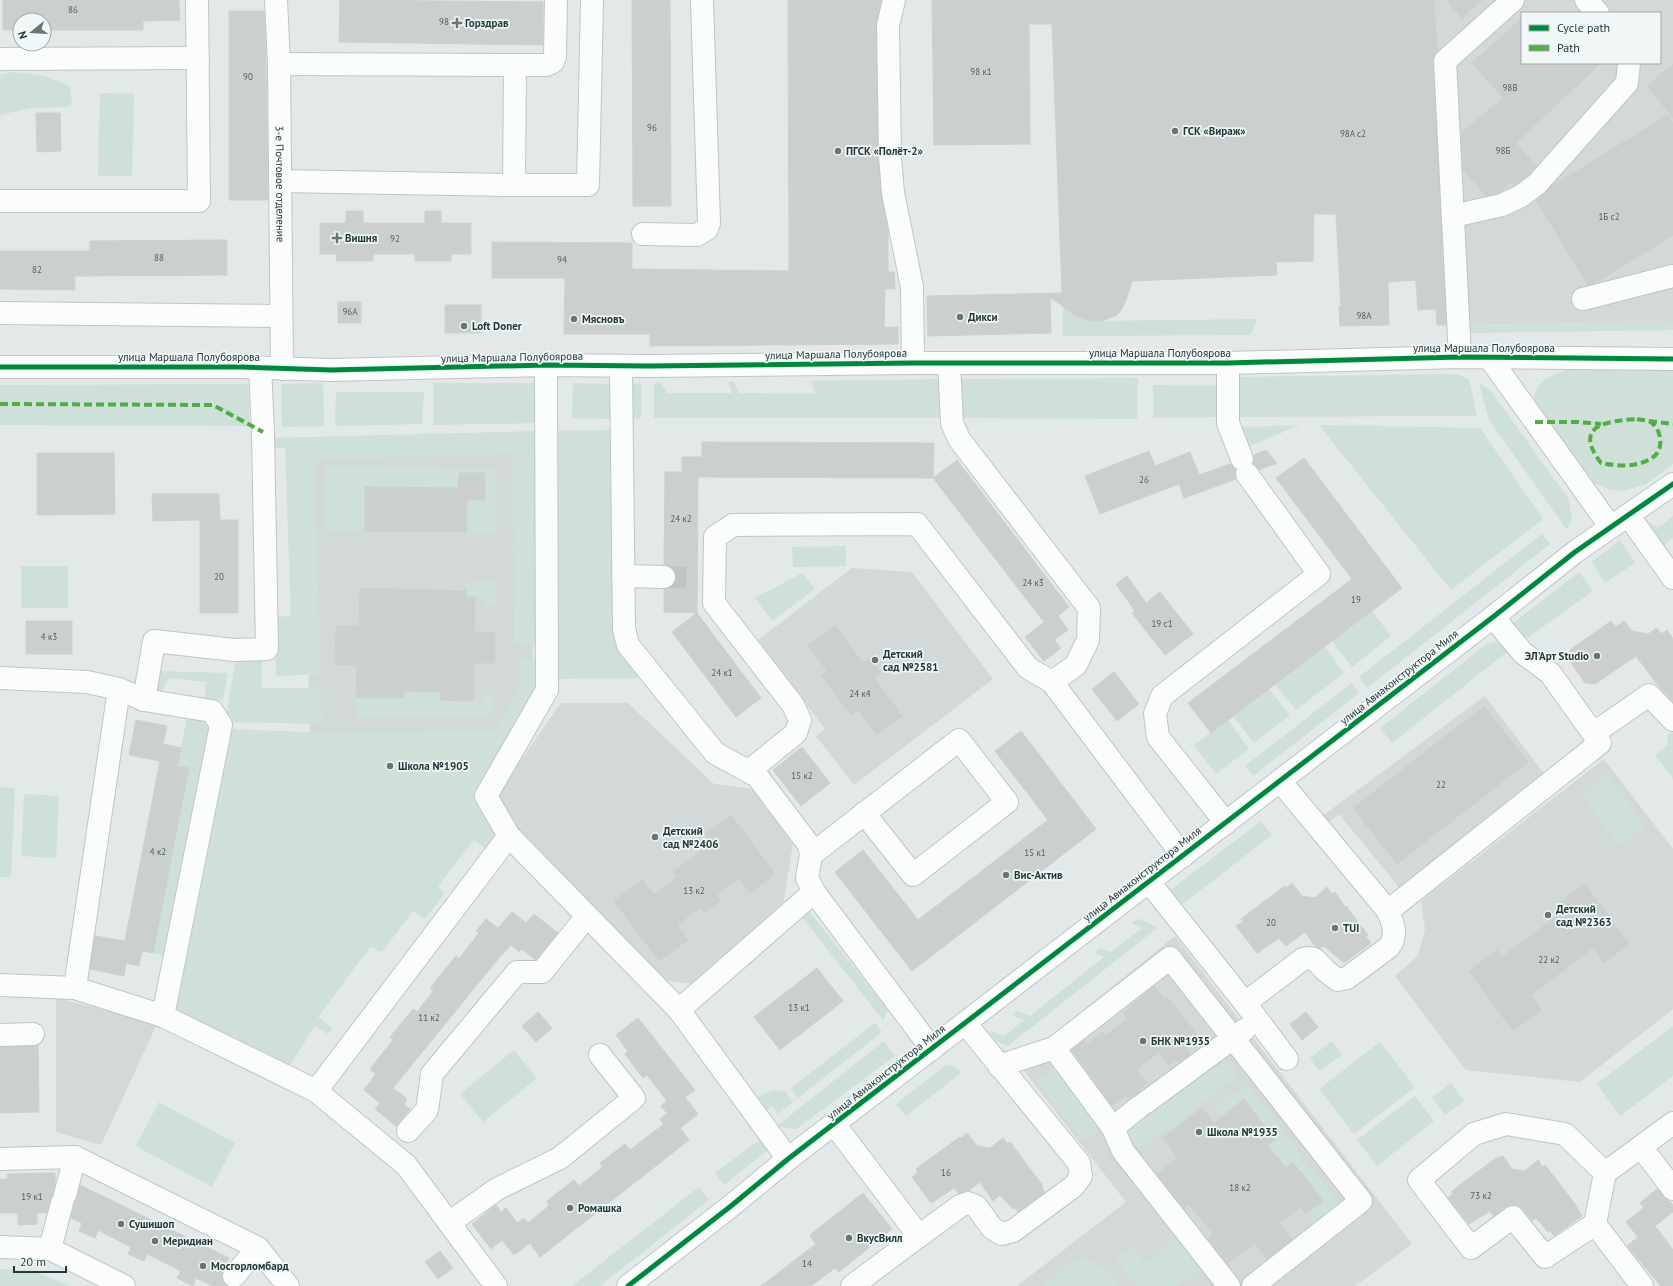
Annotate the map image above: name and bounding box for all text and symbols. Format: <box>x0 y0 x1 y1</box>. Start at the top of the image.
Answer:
house number: 86 <box>68 4 78 15</box>
north arrow <box>12 12 52 52</box>
legend <box>1521 12 1661 64</box>
house number: 98 <box>439 16 449 27</box>
place label: Горздрав <box>465 16 509 30</box>
marker: Горздрав <box>452 18 462 28</box>
text: Cycle path <box>1557 20 1610 35</box>
text: N <box>15 29 30 41</box>
text: Path <box>1557 40 1580 55</box>
house number: 98 к1 <box>970 66 992 77</box>
house number: 90 <box>243 71 253 82</box>
house number: 98В <box>1502 82 1518 93</box>
house number: 96 <box>647 122 657 133</box>
place label: ГСК «Вираж» <box>1183 124 1246 138</box>
street label: 3-е Почтовое отделение <box>273 125 288 243</box>
marker: ГСК «Вираж» <box>1170 126 1180 136</box>
house number: 98А с2 <box>1340 128 1366 139</box>
place label: ПГСК «Полёт-2» <box>846 144 923 158</box>
house number: 98Б <box>1496 145 1510 156</box>
marker: ПГСК «Полёт-2» <box>833 146 843 156</box>
house number: 1Б с2 <box>1598 211 1620 222</box>
place label: Вишня <box>345 231 377 245</box>
marker: Вишня <box>332 233 342 243</box>
house number: 92 <box>390 233 400 244</box>
house number: 88 <box>154 252 164 263</box>
house number: 94 <box>557 254 567 265</box>
house number: 82 <box>32 264 42 275</box>
house number: 96А <box>342 306 358 317</box>
place label: Дикси <box>968 310 998 324</box>
house number: 98А <box>1356 310 1372 321</box>
place label: Мясновъ <box>582 312 624 326</box>
marker: Дикси <box>955 312 965 322</box>
marker: Мясновъ <box>569 314 579 324</box>
place label: Loft Doner <box>472 319 522 333</box>
marker: Loft Doner <box>459 321 469 331</box>
street label: улица Маршала Полубоярова <box>1413 341 1555 355</box>
street label: улица Маршала Полубоярова <box>765 346 907 362</box>
street label: улица Маршала Полубоярова <box>1089 346 1231 360</box>
street label: улица Маршала Полубоярова <box>441 349 583 365</box>
street label: улица Маршала Полубоярова <box>118 350 260 364</box>
house number: 26 <box>1139 474 1149 485</box>
house number: 24 к2 <box>670 513 692 524</box>
house number: 20 <box>214 571 224 582</box>
house number: 24 к3 <box>1022 577 1044 588</box>
house number: 19 <box>1351 594 1361 605</box>
house number: 19 с1 <box>1151 618 1173 629</box>
street label: улица Авиаконструктора Миля <box>1337 626 1461 728</box>
house number: 4 к3 <box>41 631 57 642</box>
place label: Детский сад №2581 <box>883 647 939 674</box>
place label: ЭЛ'Арт Studio <box>1525 649 1589 663</box>
marker: ЭЛ'Арт Studio <box>1592 651 1602 661</box>
marker: Детский сад №2581 <box>870 655 880 665</box>
house number: 24 к1 <box>711 667 733 678</box>
house number: 24 к4 <box>849 688 871 699</box>
place label: Школа №1905 <box>398 759 469 773</box>
marker: Школа №1905 <box>385 761 395 771</box>
house number: 15 к2 <box>791 770 813 781</box>
house number: 22 <box>1436 779 1446 790</box>
street label: улица Авиаконструктора Миля <box>1080 823 1204 925</box>
place label: Детский сад №2406 <box>663 824 719 851</box>
marker: Детский сад №2406 <box>650 832 660 842</box>
house number: 4 к2 <box>150 846 166 857</box>
house number: 15 к1 <box>1024 847 1046 858</box>
place label: Вис-Актив <box>1014 868 1063 882</box>
marker: Вис-Актив <box>1001 870 1011 880</box>
house number: 13 к2 <box>683 885 705 896</box>
place label: Детский сад №2363 <box>1556 902 1612 929</box>
marker: Детский сад №2363 <box>1543 910 1553 920</box>
house number: 20 <box>1266 917 1276 928</box>
place label: TUI <box>1343 921 1359 935</box>
marker: TUI <box>1330 923 1340 933</box>
house number: 22 к2 <box>1538 954 1560 965</box>
house number: 13 к1 <box>788 1002 810 1013</box>
house number: 11 к2 <box>418 1012 440 1023</box>
street label: улица Авиаконструктора Миля <box>824 1021 948 1123</box>
place label: БНК №1935 <box>1151 1034 1210 1048</box>
marker: БНК №1935 <box>1138 1036 1148 1046</box>
place label: Школа №1935 <box>1207 1125 1278 1139</box>
marker: Школа №1935 <box>1194 1127 1204 1137</box>
house number: 16 <box>941 1167 951 1178</box>
house number: 18 к2 <box>1229 1182 1251 1193</box>
house number: 73 к2 <box>1470 1190 1492 1201</box>
house number: 19 к1 <box>21 1191 43 1202</box>
place label: Ромашка <box>578 1201 622 1215</box>
marker: Ромашка <box>565 1203 575 1213</box>
place label: Сушишоп <box>129 1217 175 1231</box>
marker: Сушишоп <box>116 1219 126 1229</box>
place label: ВкусВилл <box>857 1231 903 1245</box>
marker: ВкусВилл <box>844 1233 854 1243</box>
place label: Меридиан <box>163 1234 213 1248</box>
marker: Меридиан <box>150 1236 160 1246</box>
scale bar <box>14 1248 66 1274</box>
text: 20 m <box>20 1254 46 1269</box>
house number: 14 <box>802 1258 812 1269</box>
place label: Мосгорломбард <box>211 1259 290 1273</box>
marker: Мосгорломбард <box>198 1261 208 1271</box>

